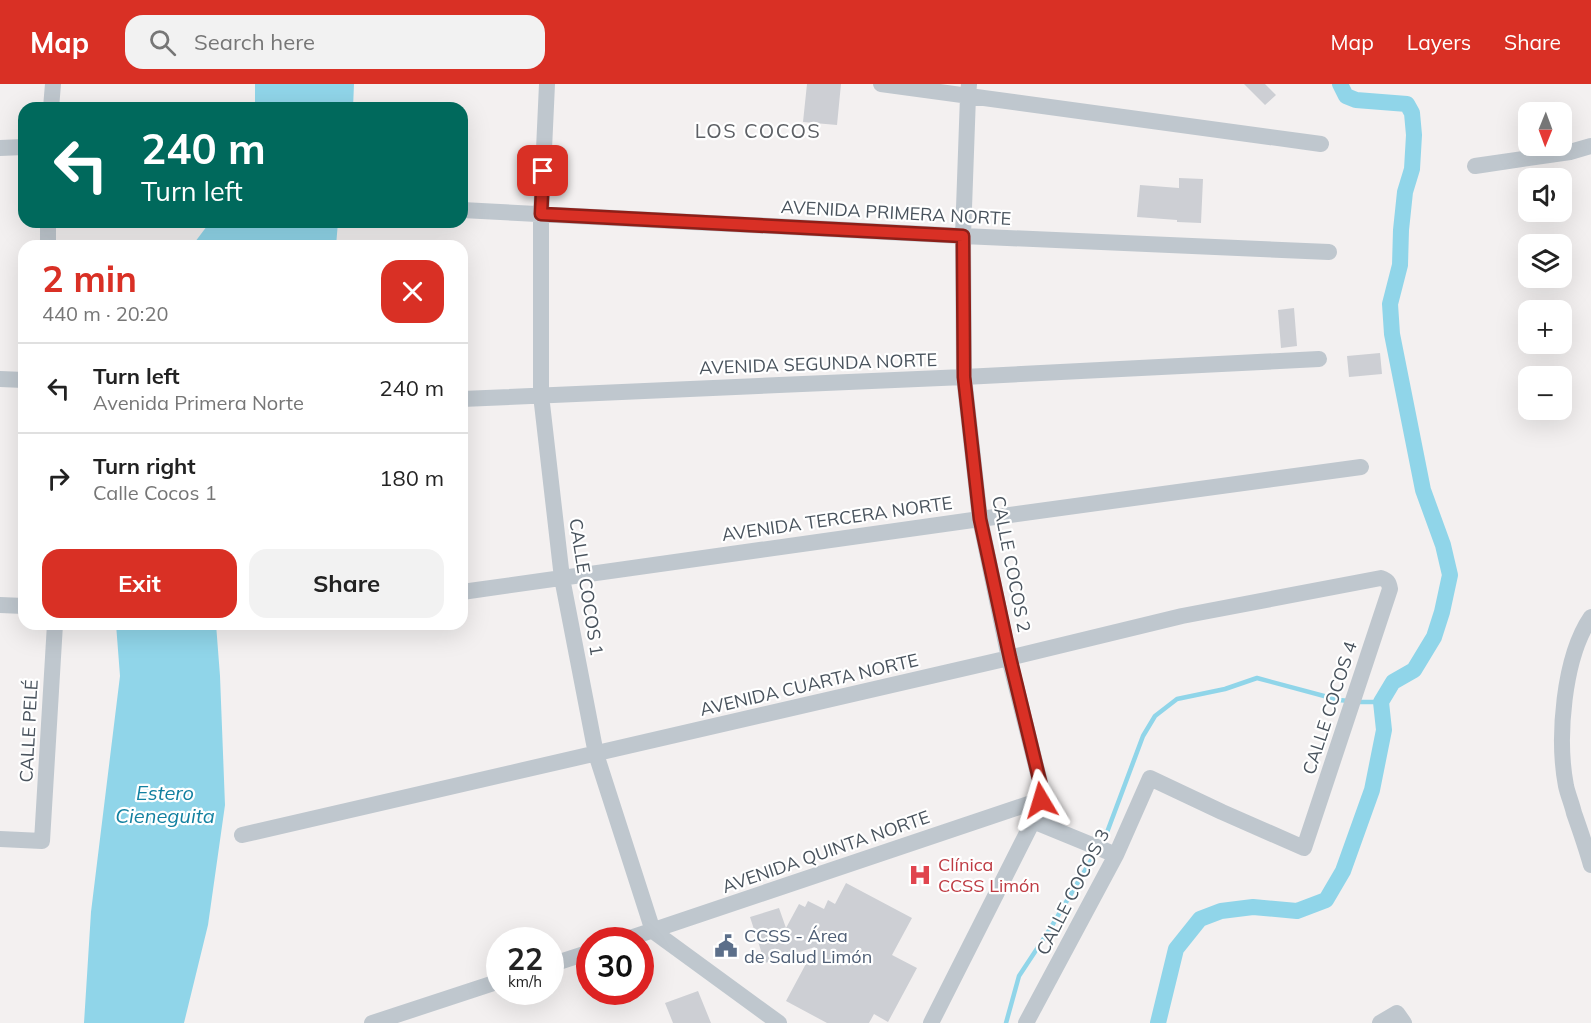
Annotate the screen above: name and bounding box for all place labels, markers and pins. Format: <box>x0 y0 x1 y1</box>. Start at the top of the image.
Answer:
pin <box>517 145 568 196</box>
place label: Clínica CCSS Limón <box>938 853 1040 897</box>
hospital icon: Clínica CCSS Limón <box>907 862 933 888</box>
place label: CCSS - Área de Salud Limón <box>744 924 872 968</box>
public building icon: CCSS - Área de Salud Limón <box>713 933 739 959</box>

